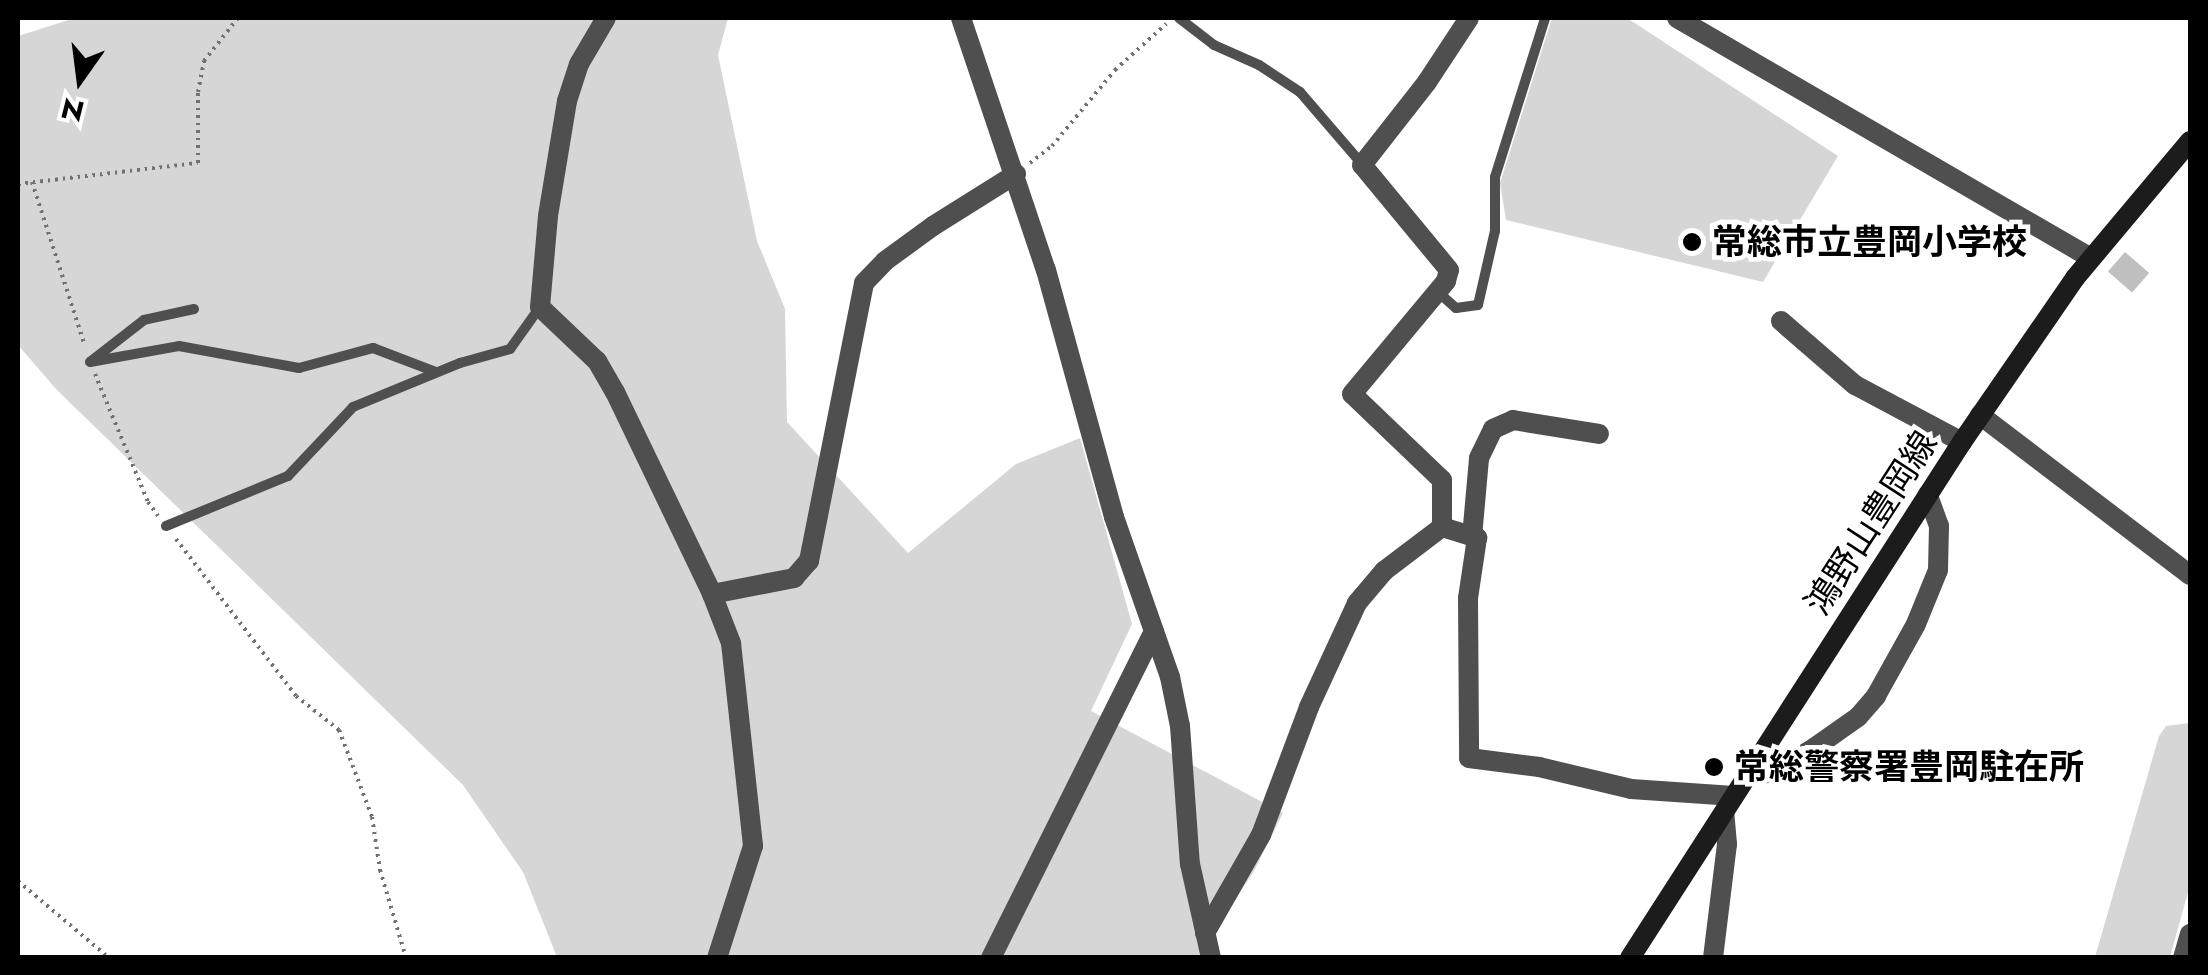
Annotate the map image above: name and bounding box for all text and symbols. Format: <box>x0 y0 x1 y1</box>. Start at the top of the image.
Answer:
north arrow <box>30 30 130 130</box>
text: N <box>57 87 88 132</box>
place label: 常総市立豊岡小学校 <box>1712 221 2027 263</box>
marker: 常総市立豊岡小学校 <box>1681 231 1703 253</box>
street label: 鴻野山豊岡線 <box>1796 424 1946 622</box>
place label: 常総警察署豊岡駐在所 <box>1734 746 2084 788</box>
marker: 常総警察署豊岡駐在所 <box>1703 756 1725 778</box>

